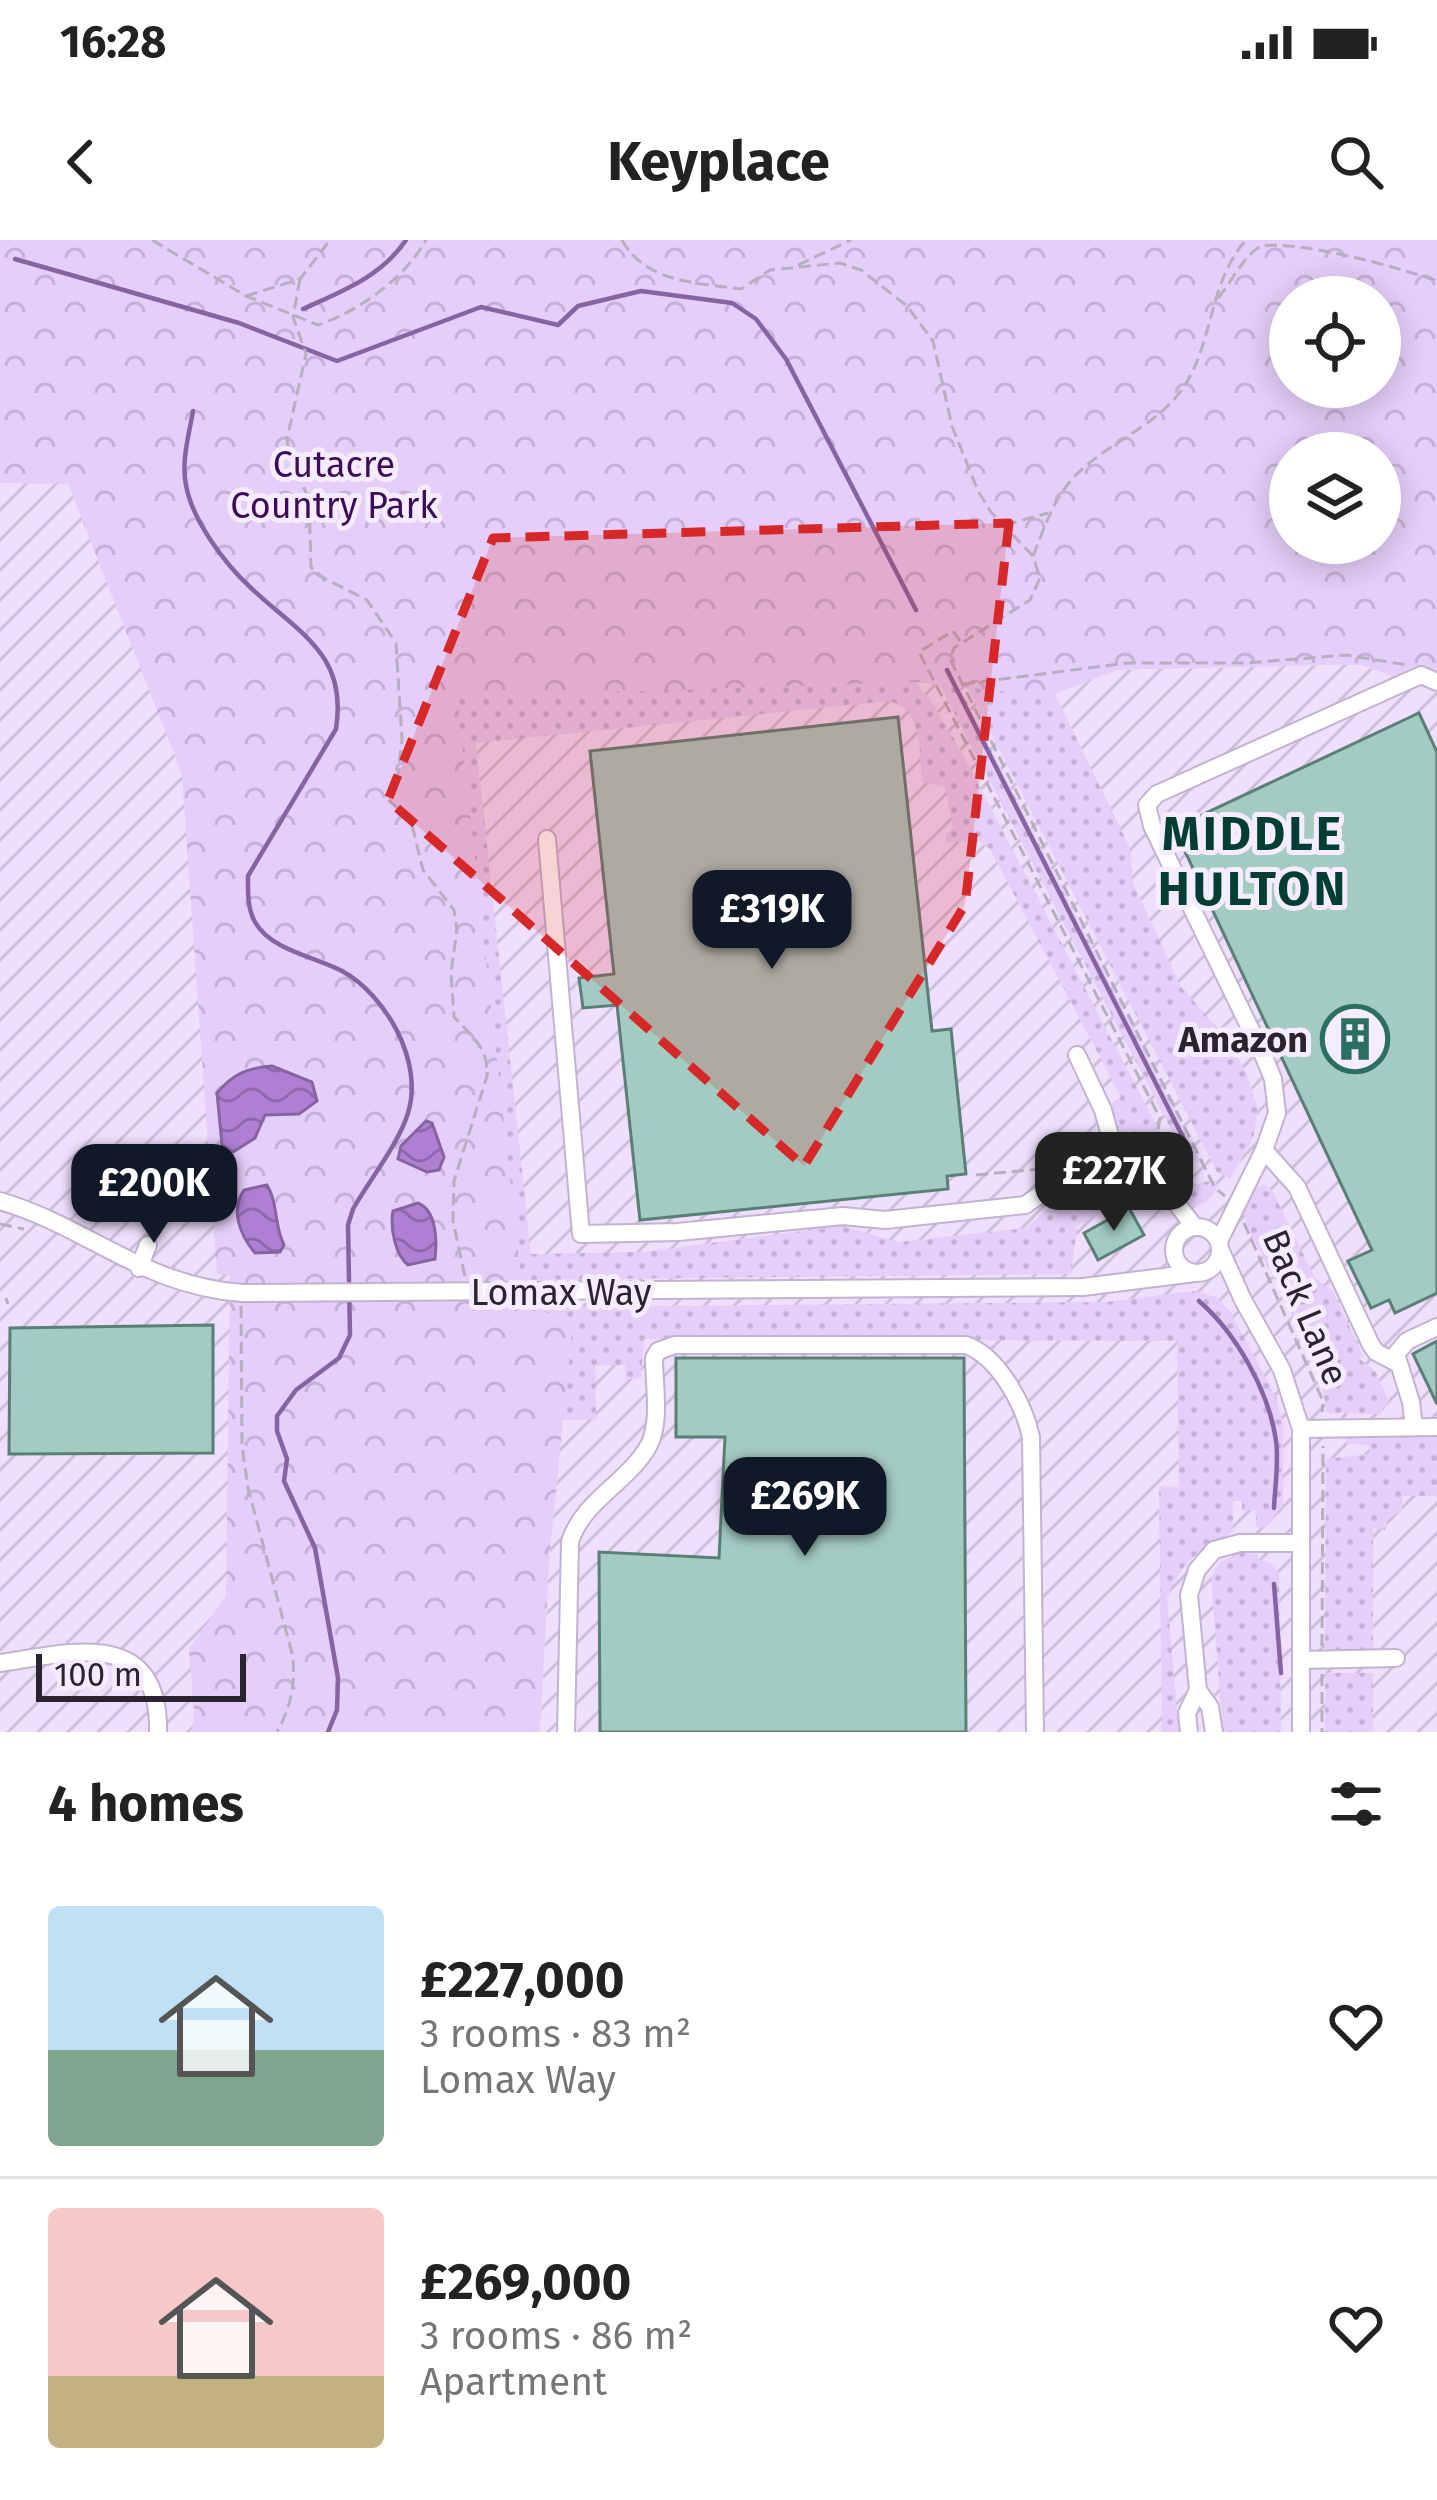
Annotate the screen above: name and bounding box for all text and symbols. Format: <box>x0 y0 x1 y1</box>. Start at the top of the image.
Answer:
text: 16:28 <box>60 15 166 69</box>
icon: back <box>48 129 114 195</box>
icon: search <box>1323 129 1389 195</box>
text: Keyplace <box>607 130 830 194</box>
map controls <box>1269 276 1401 564</box>
button: locate <box>1269 276 1401 408</box>
button: layers <box>1269 432 1401 564</box>
park label: Cutacre Country Park <box>230 443 438 528</box>
district label: MIDDLE HULTON <box>1158 805 1348 918</box>
pin: £319K <box>688 870 856 972</box>
text: £319K <box>719 886 825 932</box>
building icon: Amazon <box>1320 1004 1390 1074</box>
place label: Amazon <box>1178 1018 1308 1062</box>
pin: £227K <box>1030 1132 1198 1234</box>
pin: £200K <box>70 1144 238 1246</box>
text: £227K <box>1062 1148 1166 1194</box>
text: £200K <box>98 1160 210 1206</box>
street label: Back Lane <box>1253 1223 1357 1392</box>
street label: Lomax Way <box>471 1271 652 1315</box>
pin: £269K <box>721 1457 889 1559</box>
text: £269K <box>750 1473 860 1519</box>
scale bar <box>36 1648 246 1701</box>
text: 100 m <box>54 1655 142 1695</box>
icon: filters <box>1323 1771 1389 1837</box>
text: 4 homes <box>48 1773 244 1835</box>
text: £227,000 <box>420 1949 625 2011</box>
icon: home <box>144 1954 288 2098</box>
icon: heart <box>1323 1993 1389 2059</box>
text: 3 rooms · 83 m² <box>420 2011 691 2057</box>
text: Lomax Way <box>420 2057 616 2103</box>
text: £269,000 <box>420 2251 631 2313</box>
icon: home <box>144 2256 288 2400</box>
icon: heart <box>1323 2295 1389 2361</box>
text: 3 rooms · 86 m² <box>420 2313 692 2359</box>
text: Apartment <box>420 2359 607 2405</box>

